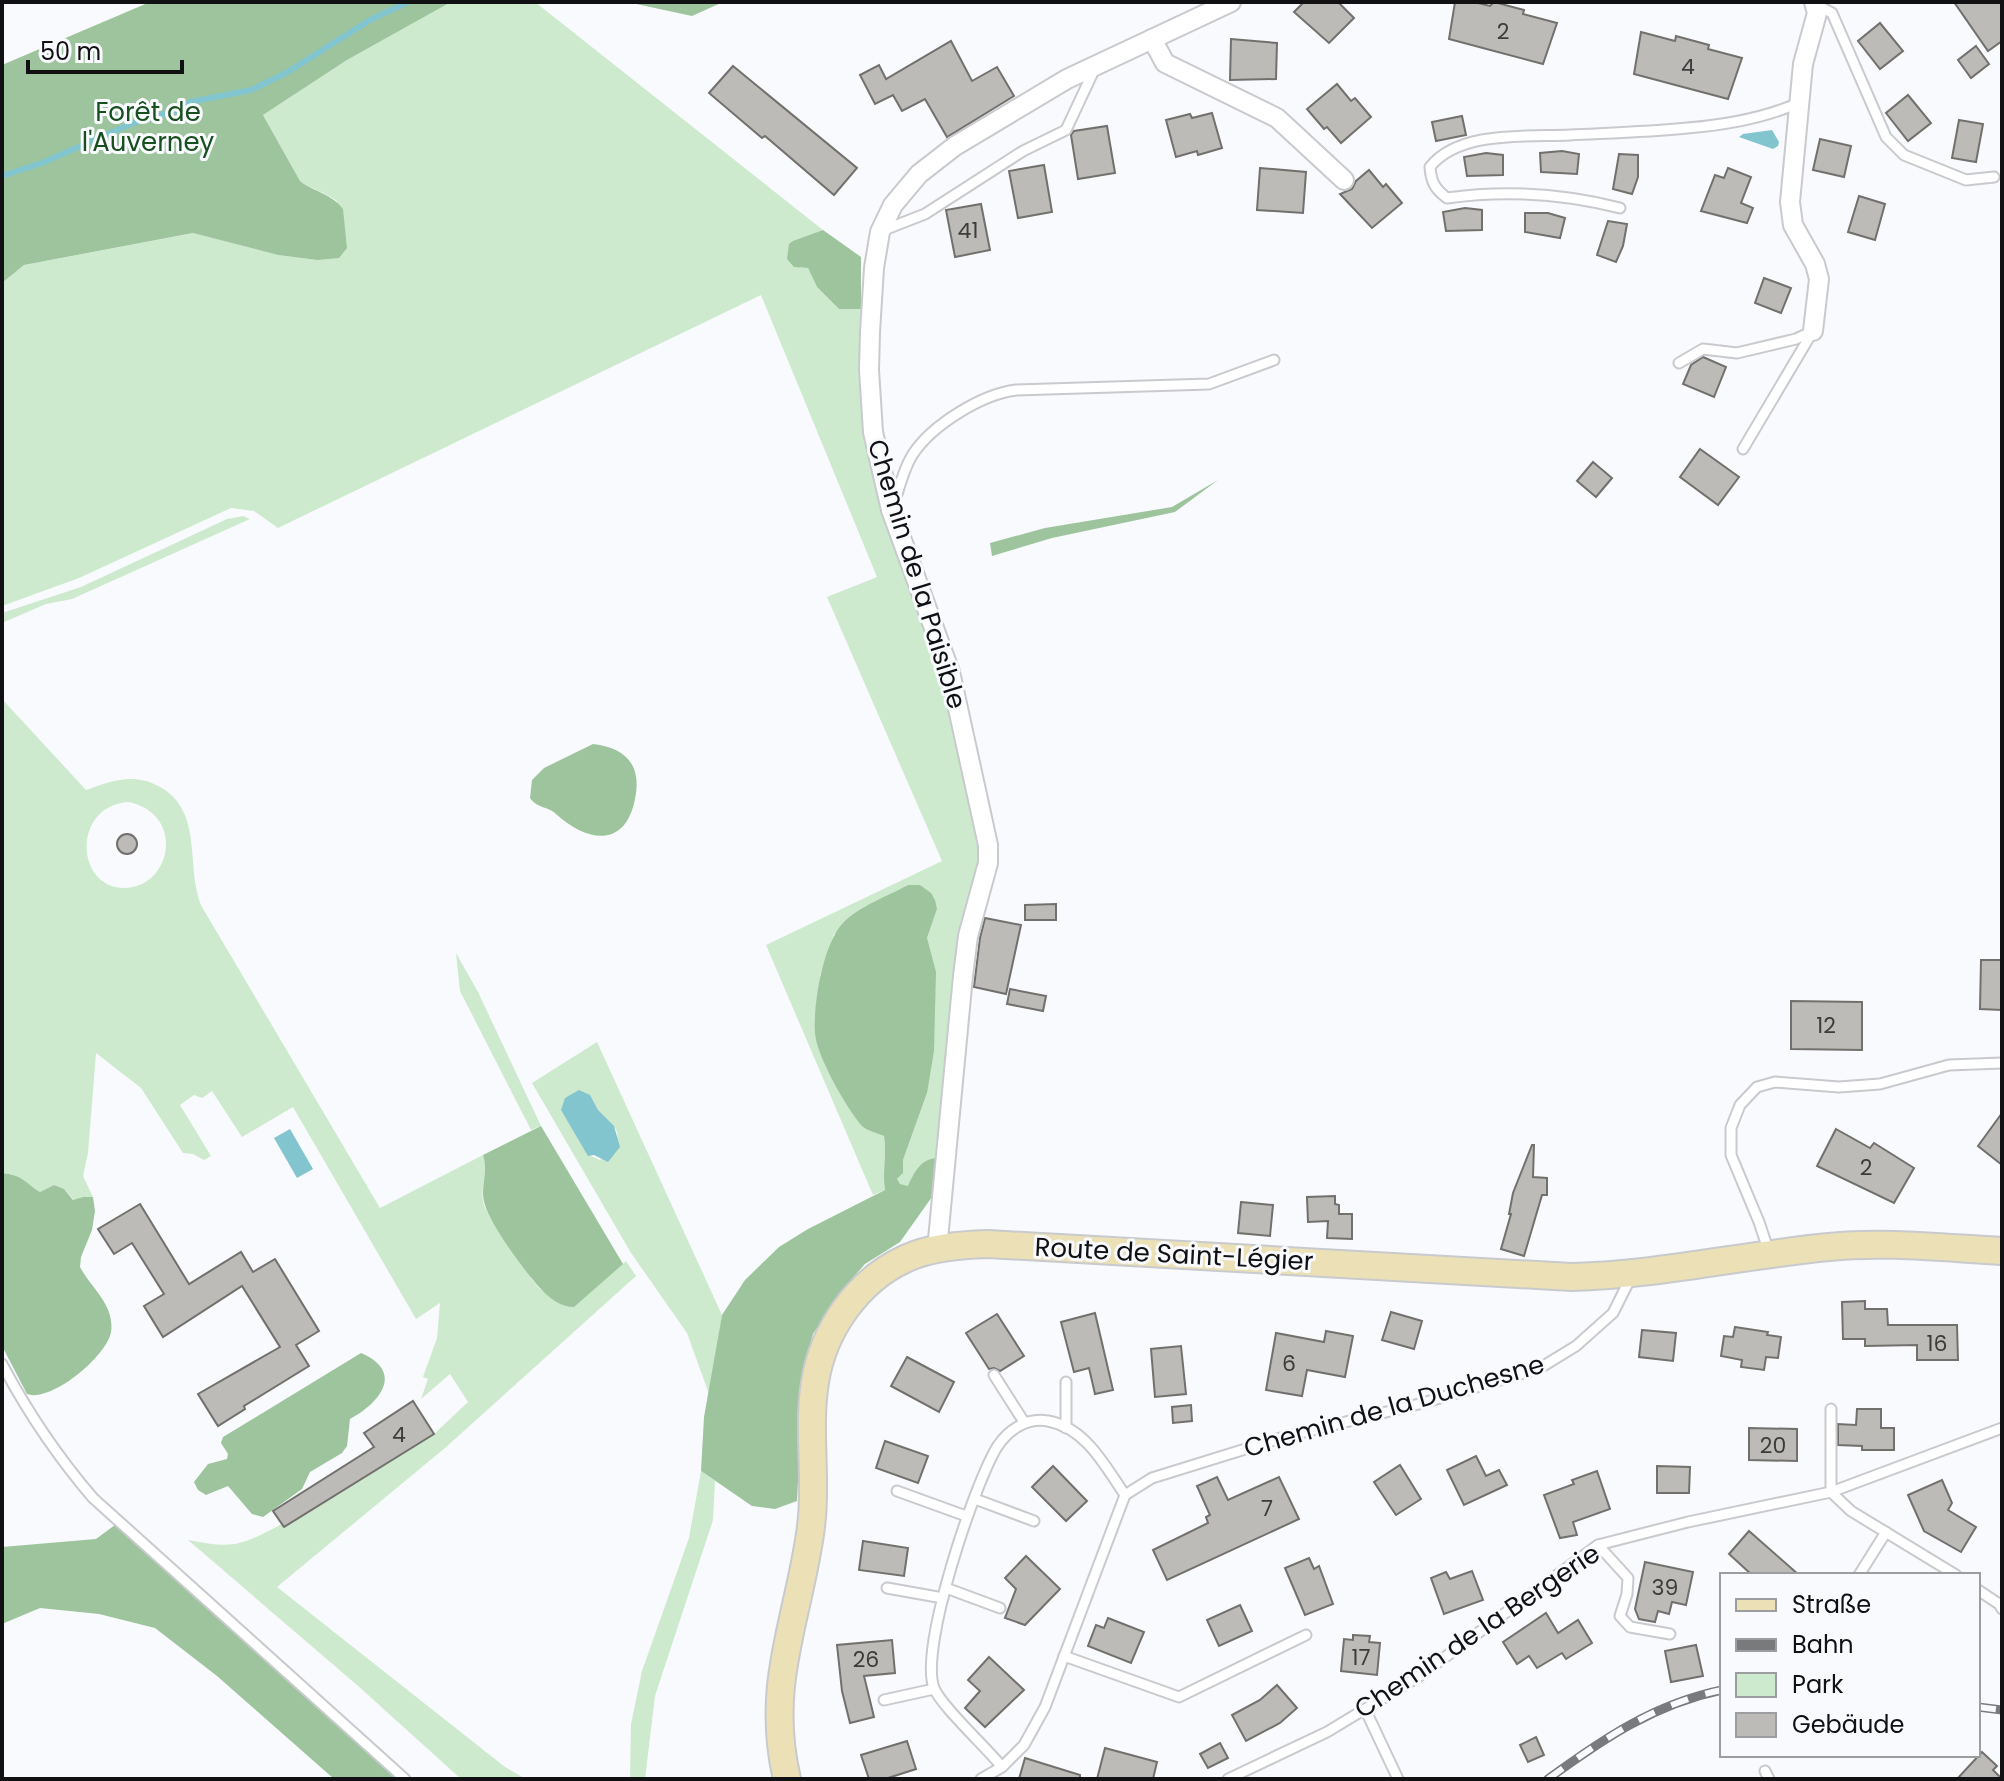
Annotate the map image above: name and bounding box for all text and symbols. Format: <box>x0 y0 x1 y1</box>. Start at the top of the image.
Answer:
house number: 2 <box>1497 16 1509 47</box>
scale bar <box>28 24 182 74</box>
text: 50 m <box>40 35 101 68</box>
house number: 4 <box>1681 51 1695 82</box>
park label: Forêt de l'Auverney <box>82 94 215 160</box>
house number: 41 <box>958 215 978 246</box>
street label: Chemin de la Paisible <box>859 435 975 713</box>
house number: 12 <box>1816 1010 1836 1041</box>
house number: 2 <box>1860 1152 1872 1183</box>
street label: Route de Saint-Légier <box>1034 1229 1314 1279</box>
house number: 16 <box>1926 1328 1948 1359</box>
street label: Chemin de la Duchesne <box>1240 1346 1548 1466</box>
house number: 6 <box>1282 1348 1296 1379</box>
house number: 4 <box>392 1419 406 1450</box>
house number: 20 <box>1760 1430 1786 1461</box>
house number: 7 <box>1261 1493 1273 1524</box>
street label: Chemin de la Bergerie <box>1347 1535 1607 1727</box>
house number: 39 <box>1652 1572 1678 1603</box>
legend <box>1720 1573 1980 1757</box>
text: Straße <box>1792 1588 1871 1621</box>
text: Bahn <box>1792 1628 1854 1661</box>
house number: 17 <box>1351 1642 1371 1673</box>
house number: 26 <box>853 1644 879 1675</box>
text: Park <box>1792 1668 1844 1701</box>
text: Gebäude <box>1792 1708 1904 1741</box>

